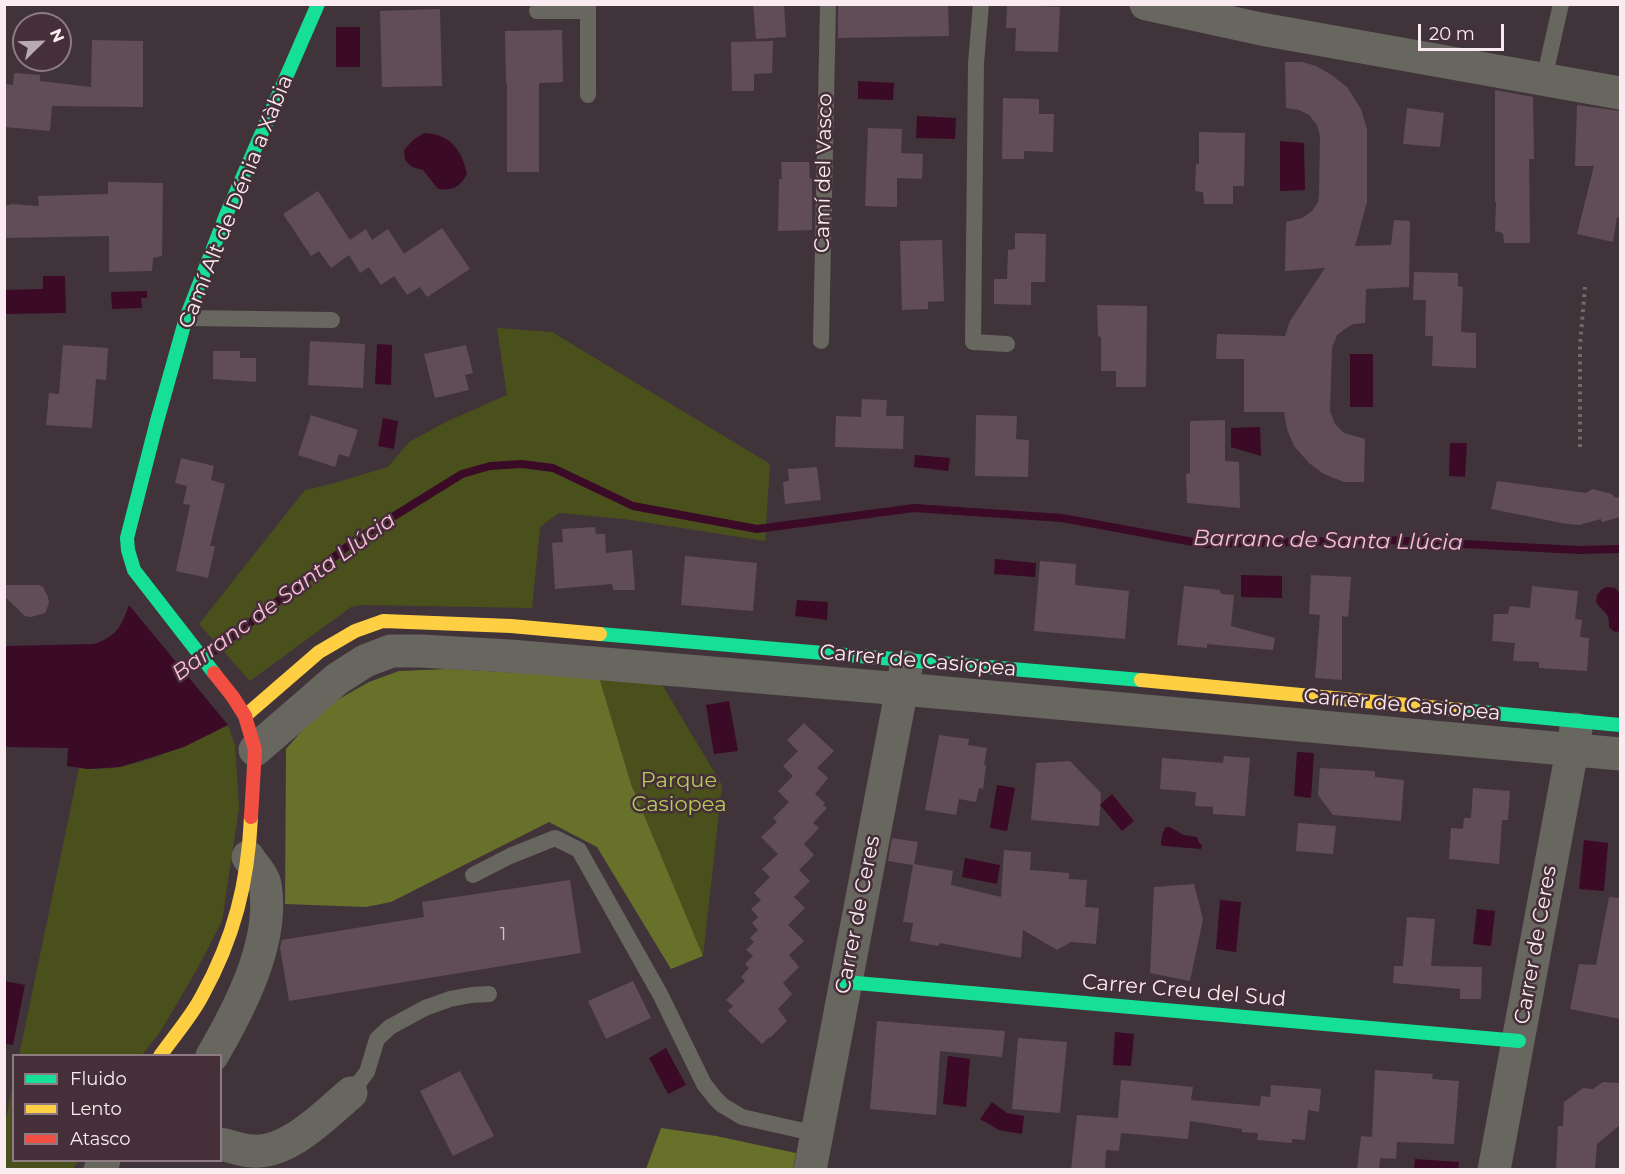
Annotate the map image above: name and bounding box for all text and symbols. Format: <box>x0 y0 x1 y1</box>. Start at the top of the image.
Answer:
north arrow <box>12 12 72 72</box>
scale bar <box>1421 12 1506 50</box>
text: 20 m <box>1429 23 1475 45</box>
text: N <box>46 26 68 45</box>
street label: Camí Alt de Dénia a Xàbia <box>174 72 298 332</box>
street label: Camí del Vasco <box>810 93 838 253</box>
water label: Barranc de Santa Llúcia <box>167 507 401 687</box>
water label: Barranc de Santa Llúcia <box>1193 525 1463 557</box>
street label: Carrer de Casiopea <box>818 640 1018 682</box>
street label: Carrer de Casiopea <box>1302 684 1502 726</box>
park label: Parque Casiopea <box>631 768 727 818</box>
street label: Carrer de Ceres <box>830 834 886 996</box>
street label: Carrer de Ceres <box>1510 864 1562 1026</box>
house number: 1 <box>500 924 506 946</box>
street label: Carrer Creu del Sud <box>1081 970 1287 1012</box>
legend <box>12 1054 222 1162</box>
text: Fluido <box>70 1068 127 1090</box>
text: Lento <box>70 1098 122 1120</box>
text: Atasco <box>70 1128 130 1150</box>

